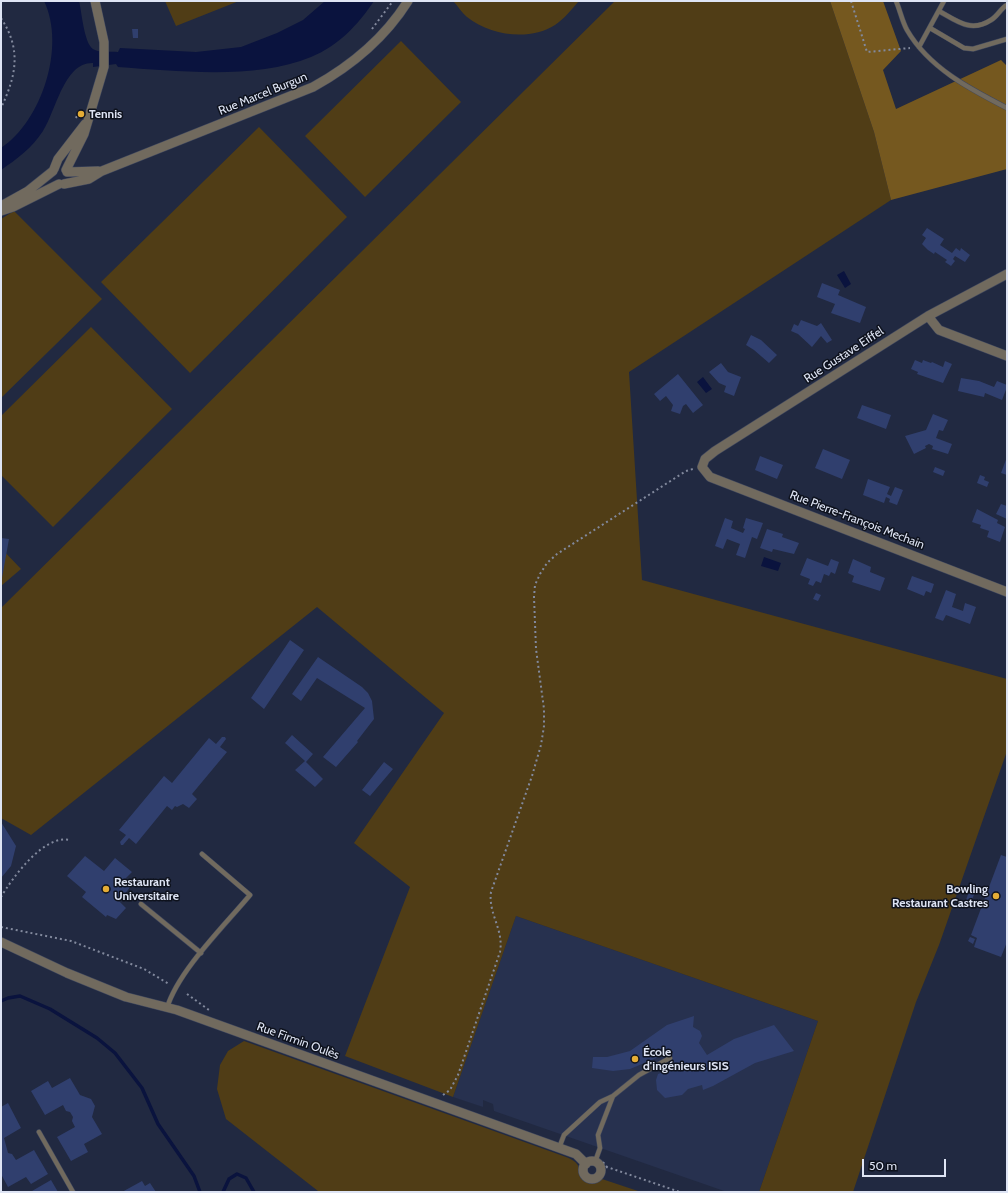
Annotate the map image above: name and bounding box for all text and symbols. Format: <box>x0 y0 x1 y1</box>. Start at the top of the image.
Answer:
street label: Rue Marcel Burgun <box>217 70 309 118</box>
place label: Tennis <box>89 107 122 121</box>
marker: Tennis <box>76 109 86 119</box>
street label: Rue Gustave Eiffel <box>802 324 886 386</box>
street label: Rue Pierre-François Mechain <box>788 488 926 552</box>
place label: Restaurant Universitaire <box>114 875 179 903</box>
place label: Bowling Restaurant Castres <box>892 882 988 910</box>
marker: Restaurant Universitaire <box>101 884 111 894</box>
marker: Bowling Restaurant Castres <box>991 891 1001 901</box>
street label: Rue Firmin Oulès <box>255 1019 341 1063</box>
place label: École d'ingénieurs ISIS <box>643 1045 729 1073</box>
marker: École d'ingénieurs ISIS <box>630 1054 640 1064</box>
scale bar <box>864 1151 948 1177</box>
text: 50 m <box>869 1158 897 1173</box>

